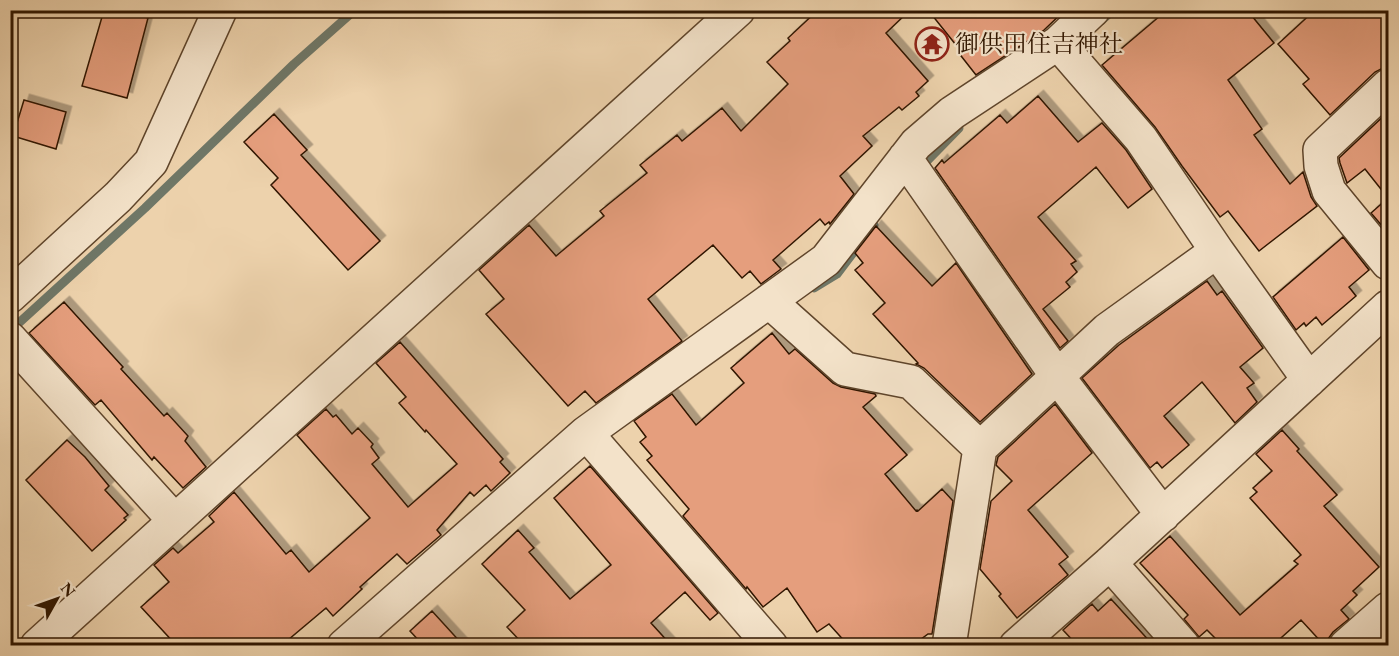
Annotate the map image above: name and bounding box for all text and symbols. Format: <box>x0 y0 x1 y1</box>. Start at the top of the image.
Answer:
temple icon: 御供田住吉神社 <box>914 26 950 62</box>
place label: 御供田住吉神社 <box>955 28 1123 59</box>
north arrow <box>27 569 87 629</box>
text: N <box>56 578 80 601</box>

